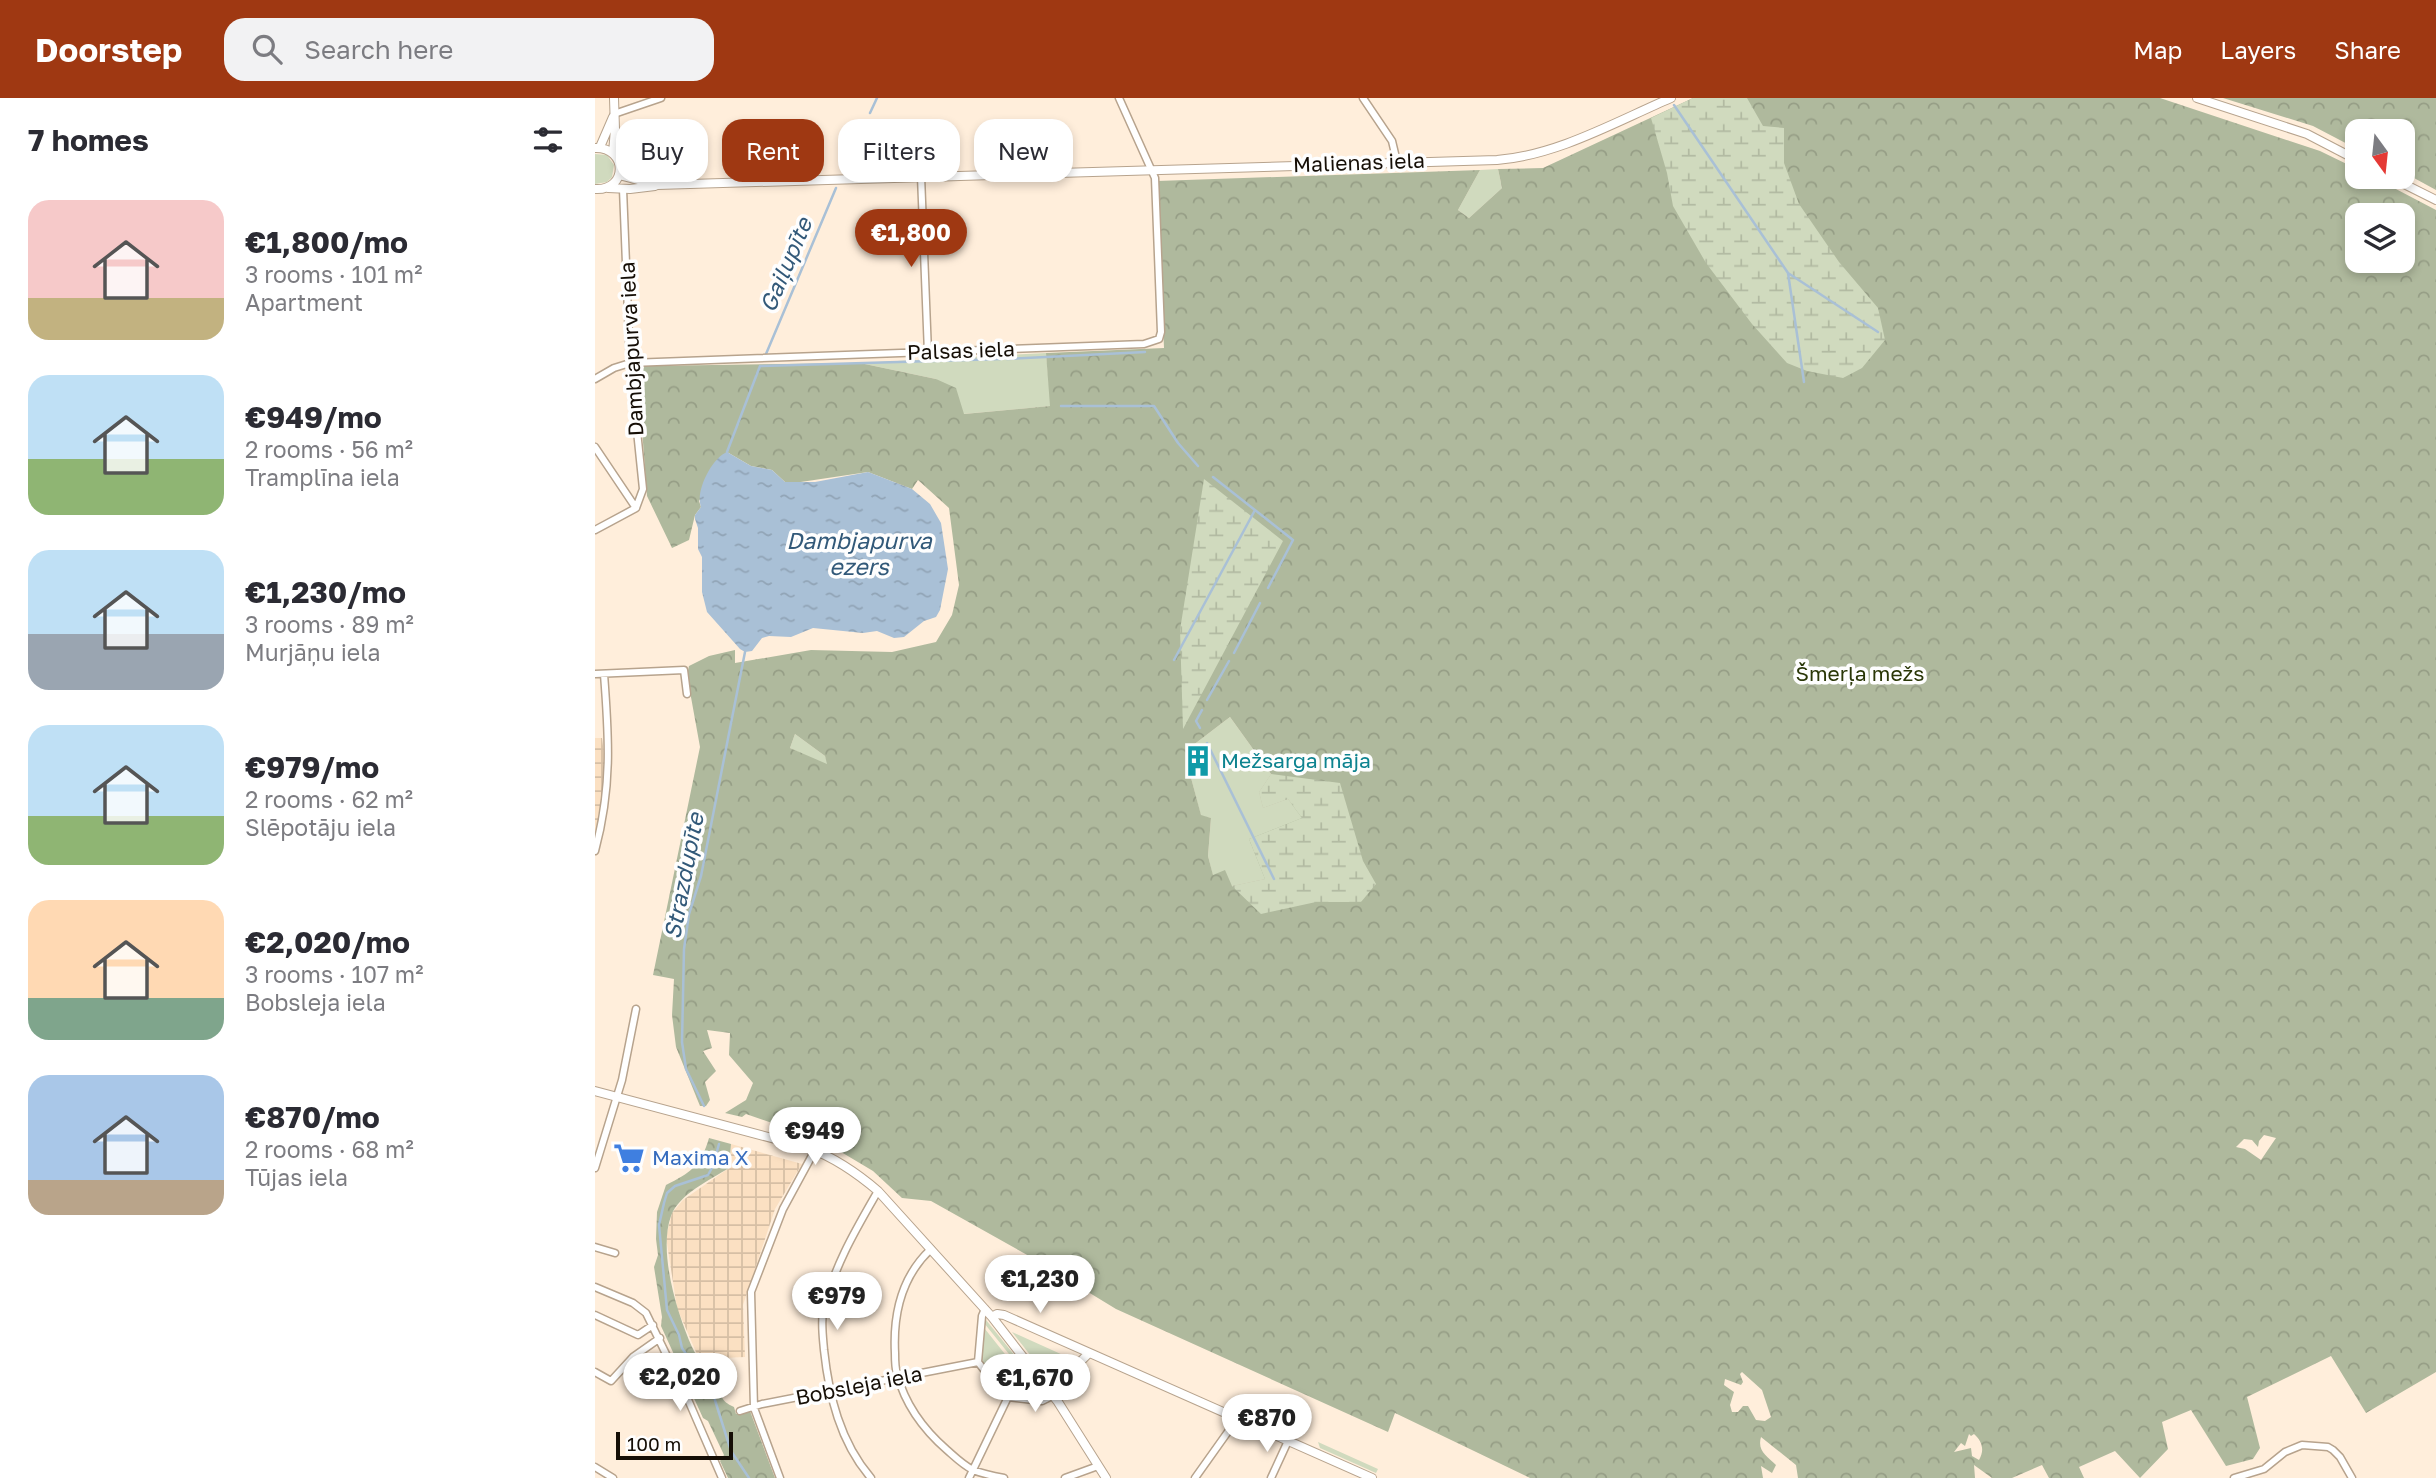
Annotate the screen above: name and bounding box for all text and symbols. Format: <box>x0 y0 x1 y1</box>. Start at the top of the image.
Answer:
search box <box>224 18 714 81</box>
text: Doorstep <box>35 30 182 69</box>
icon: search <box>248 30 286 68</box>
text: Search here <box>304 34 453 65</box>
text: Map <box>2133 35 2182 64</box>
text: Layers <box>2220 35 2296 64</box>
text: Share <box>2334 35 2401 64</box>
chip: Buy <box>616 119 708 182</box>
chip: Rent <box>722 119 824 182</box>
chip: Filters <box>838 119 960 182</box>
chip: New <box>974 119 1073 182</box>
north arrow <box>2345 119 2415 189</box>
map controls <box>2345 119 2415 273</box>
icon: filters <box>529 121 567 159</box>
text: 7 homes <box>28 122 149 158</box>
street label: Malienas iela <box>1293 147 1425 177</box>
button: layers <box>2345 203 2415 273</box>
pin: €1,800 <box>854 209 968 269</box>
water label: Gaiļupīte <box>753 212 819 316</box>
text: €1,800 <box>871 218 951 246</box>
text: €1,800/mo <box>245 224 408 260</box>
icon: home <box>84 228 168 312</box>
text: 3 rooms · 101 m² <box>245 260 422 288</box>
street label: Dambjapurva iela <box>613 261 649 437</box>
text: Apartment <box>245 288 363 316</box>
street label: Palsas iela <box>907 335 1015 365</box>
text: €949/mo <box>245 399 382 435</box>
icon: home <box>84 403 168 487</box>
text: 2 rooms · 56 m² <box>245 435 413 463</box>
text: Tramplīna iela <box>245 463 400 491</box>
water label: Dambjapurva ezers <box>786 526 933 580</box>
text: €1,230/mo <box>245 574 406 610</box>
icon: home <box>84 578 168 662</box>
text: 3 rooms · 89 m² <box>245 610 414 638</box>
text: Murjāņu iela <box>245 638 381 666</box>
park label: Šmerļa mežs <box>1796 660 1924 686</box>
building icon: Mežsarga māja <box>1181 744 1215 778</box>
place label: Mežsarga māja <box>1221 747 1371 773</box>
text: €979/mo <box>245 749 379 785</box>
icon: home <box>84 753 168 837</box>
text: 2 rooms · 62 m² <box>245 785 413 813</box>
water label: Strazdupīte <box>657 809 709 941</box>
text: Slēpotāju iela <box>245 813 396 841</box>
text: €2,020/mo <box>245 924 410 960</box>
icon: home <box>84 928 168 1012</box>
text: 3 rooms · 107 m² <box>245 960 423 988</box>
text: Bobsleja iela <box>245 988 386 1016</box>
text: €870/mo <box>245 1099 380 1135</box>
icon: home <box>84 1103 168 1187</box>
pin: €949 <box>774 1108 856 1167</box>
text: €949 <box>785 1116 845 1144</box>
text: 2 rooms · 68 m² <box>245 1135 414 1163</box>
supermarket icon: Maxima X <box>612 1141 646 1175</box>
place label: Maxima X <box>652 1144 749 1170</box>
text: Tūjas iela <box>245 1163 348 1191</box>
pin: €1,230 <box>983 1256 1097 1315</box>
text: €1,230 <box>1001 1264 1079 1292</box>
pin: €979 <box>796 1272 878 1332</box>
text: €979 <box>808 1281 866 1309</box>
pin: €2,020 <box>623 1354 737 1413</box>
pin: €1,670 <box>978 1354 1092 1414</box>
street label: Bobsleja iela <box>793 1360 924 1410</box>
text: €2,020 <box>639 1362 721 1390</box>
text: €1,670 <box>996 1363 1074 1391</box>
pin: €870 <box>1226 1394 1308 1454</box>
text: €870 <box>1238 1403 1296 1431</box>
scale bar <box>616 1429 733 1461</box>
text: 100 m <box>627 1432 681 1455</box>

